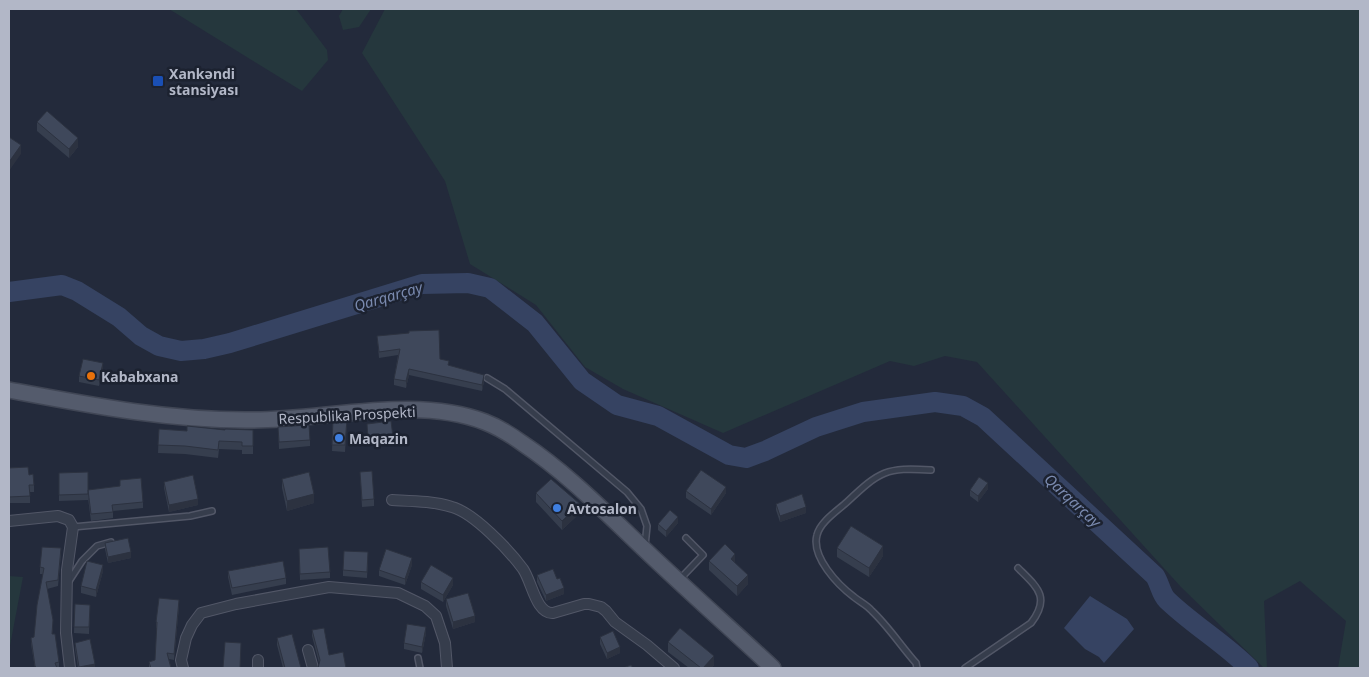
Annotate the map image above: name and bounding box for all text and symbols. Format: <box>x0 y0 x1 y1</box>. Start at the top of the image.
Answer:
place label: Xankəndi stansiyası <box>169 64 238 99</box>
marker: Xankəndi stansiyası <box>151 74 165 88</box>
water label: Qarqarçay <box>352 276 425 315</box>
place label: Kababxana <box>101 367 178 386</box>
marker: Kababxana <box>85 370 97 382</box>
street label: Respublika Prospekti <box>278 402 416 428</box>
place label: Maqazin <box>349 429 408 448</box>
marker: Maqazin <box>333 432 345 444</box>
water label: Qarqarçay <box>1041 469 1106 532</box>
place label: Avtosalon <box>567 499 637 518</box>
marker: Avtosalon <box>551 502 563 514</box>

